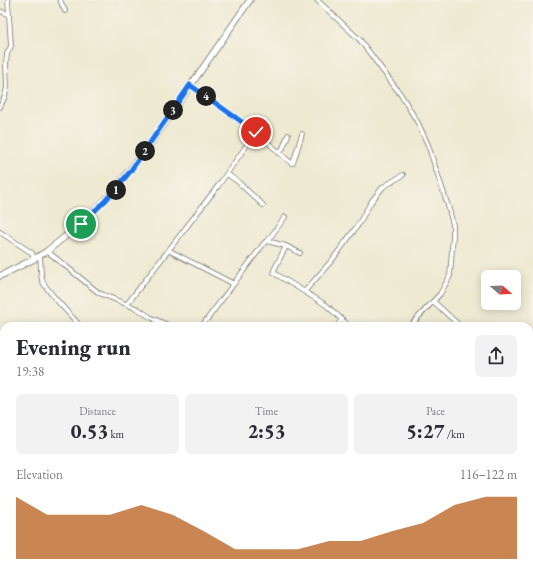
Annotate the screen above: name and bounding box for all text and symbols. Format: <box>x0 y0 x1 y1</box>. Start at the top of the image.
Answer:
pin: 4 <box>196 86 216 106</box>
text: 4 <box>203 89 209 103</box>
pin: 3 <box>163 100 183 120</box>
text: 3 <box>170 103 176 117</box>
pin <box>239 115 273 149</box>
icon: check <box>245 121 267 143</box>
pin: 2 <box>135 141 155 161</box>
text: 2 <box>142 144 148 158</box>
pin: 1 <box>106 180 126 200</box>
text: 1 <box>113 183 119 197</box>
pin <box>64 207 98 241</box>
icon: arrive <box>70 213 92 235</box>
north arrow <box>481 270 521 310</box>
map controls <box>481 270 521 310</box>
text: Evening run <box>16 333 131 362</box>
button: share <box>475 335 517 377</box>
text: 19:38 <box>16 363 44 380</box>
text: Distance <box>79 404 116 418</box>
text: Time <box>255 404 278 418</box>
text: Pace <box>426 404 445 418</box>
text: 0.53 <box>71 418 108 444</box>
text: 2:53 <box>247 418 286 444</box>
text: 5:27 <box>406 418 444 444</box>
text: km <box>108 427 124 441</box>
text: /km <box>444 427 465 441</box>
text: Elevation <box>16 466 63 483</box>
text: 116–122 m <box>460 466 517 483</box>

